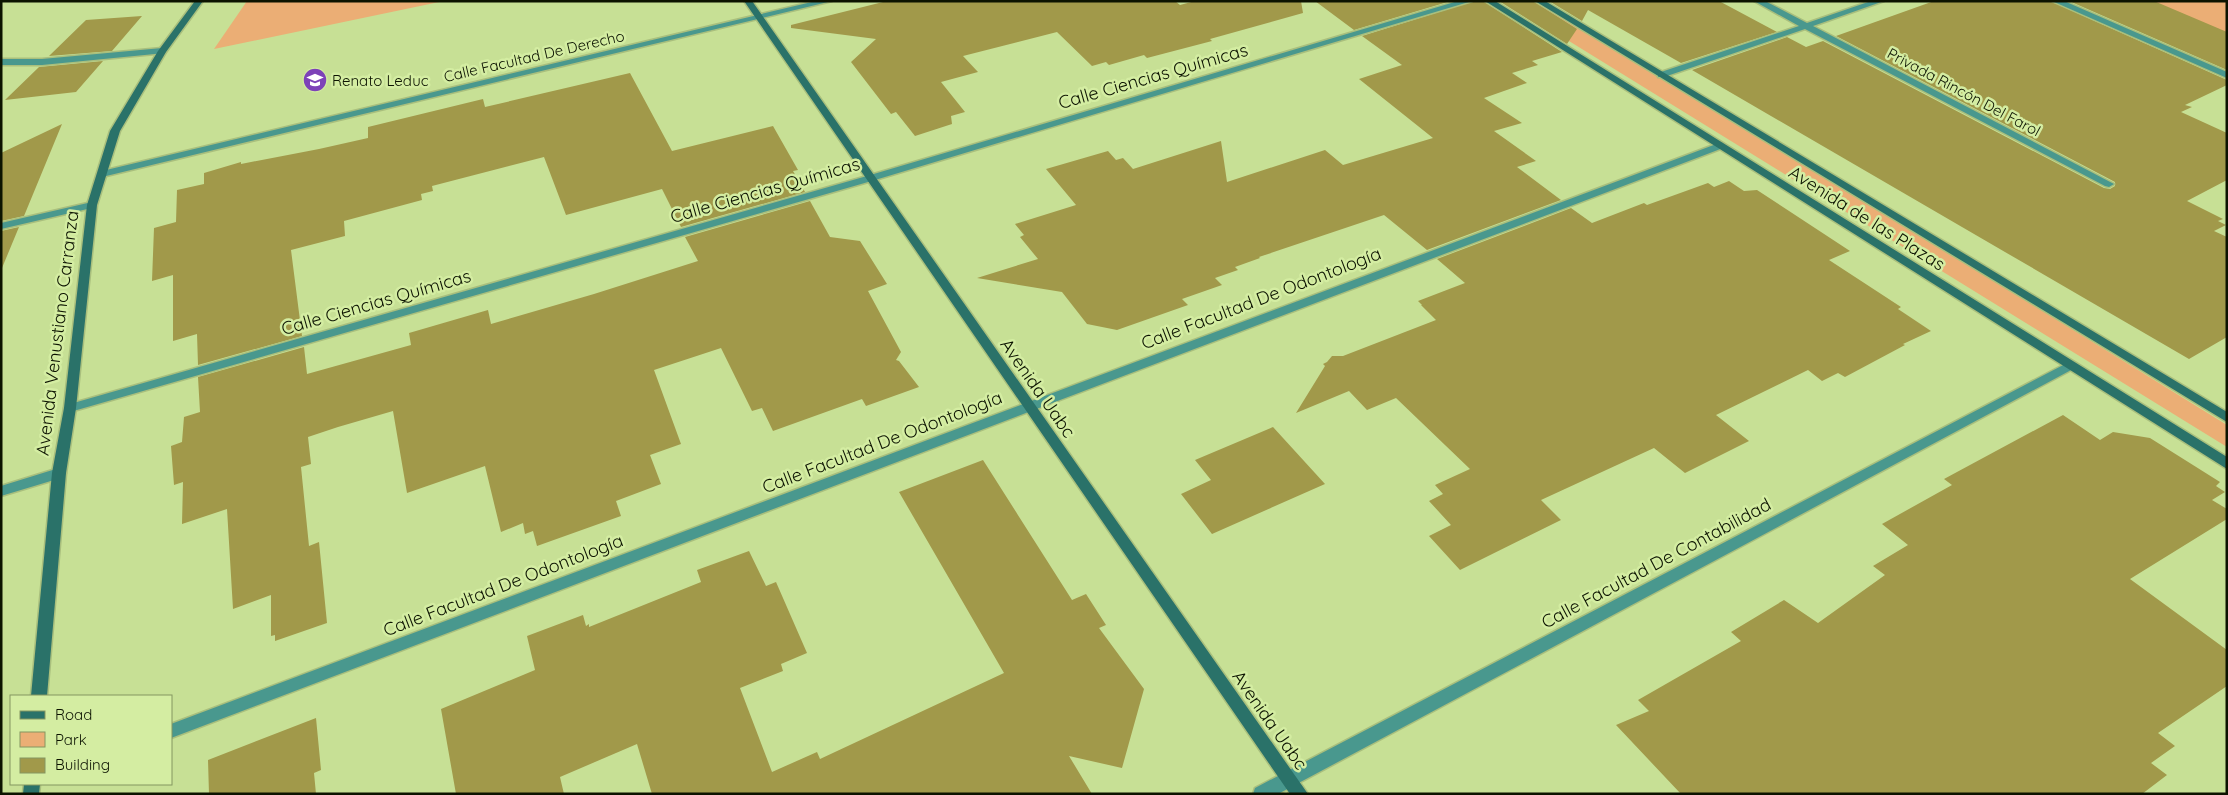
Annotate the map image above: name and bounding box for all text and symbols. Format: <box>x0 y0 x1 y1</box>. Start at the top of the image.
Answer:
street label: Calle Facultad De Derecho <box>442 26 626 86</box>
street label: Calle Ciencias Químicas <box>1055 38 1251 114</box>
street label: Privada Rincón Del Farol <box>1884 43 2044 141</box>
school or university icon: Renato Leduc <box>302 67 328 93</box>
place label: Renato Leduc <box>332 71 429 90</box>
street label: Calle Ciencias Químicas <box>667 152 863 228</box>
street label: Avenida de las Plazas <box>1785 161 1949 275</box>
street label: Avenida Venustiano Carranza <box>31 209 83 457</box>
street label: Calle Facultad De Odontología <box>1138 242 1384 354</box>
street label: Calle Ciencias Químicas <box>278 264 474 340</box>
street label: Avenida Uabc <box>995 334 1081 442</box>
street label: Calle Facultad De Odontología <box>759 386 1005 498</box>
street label: Calle Facultad De Contabilidad <box>1537 493 1775 633</box>
street label: Calle Facultad De Odontología <box>380 529 626 641</box>
street label: Avenida Uabc <box>1227 666 1313 774</box>
legend <box>10 695 172 785</box>
text: Road <box>55 705 92 724</box>
text: Park <box>55 730 87 749</box>
text: Building <box>55 755 110 774</box>

